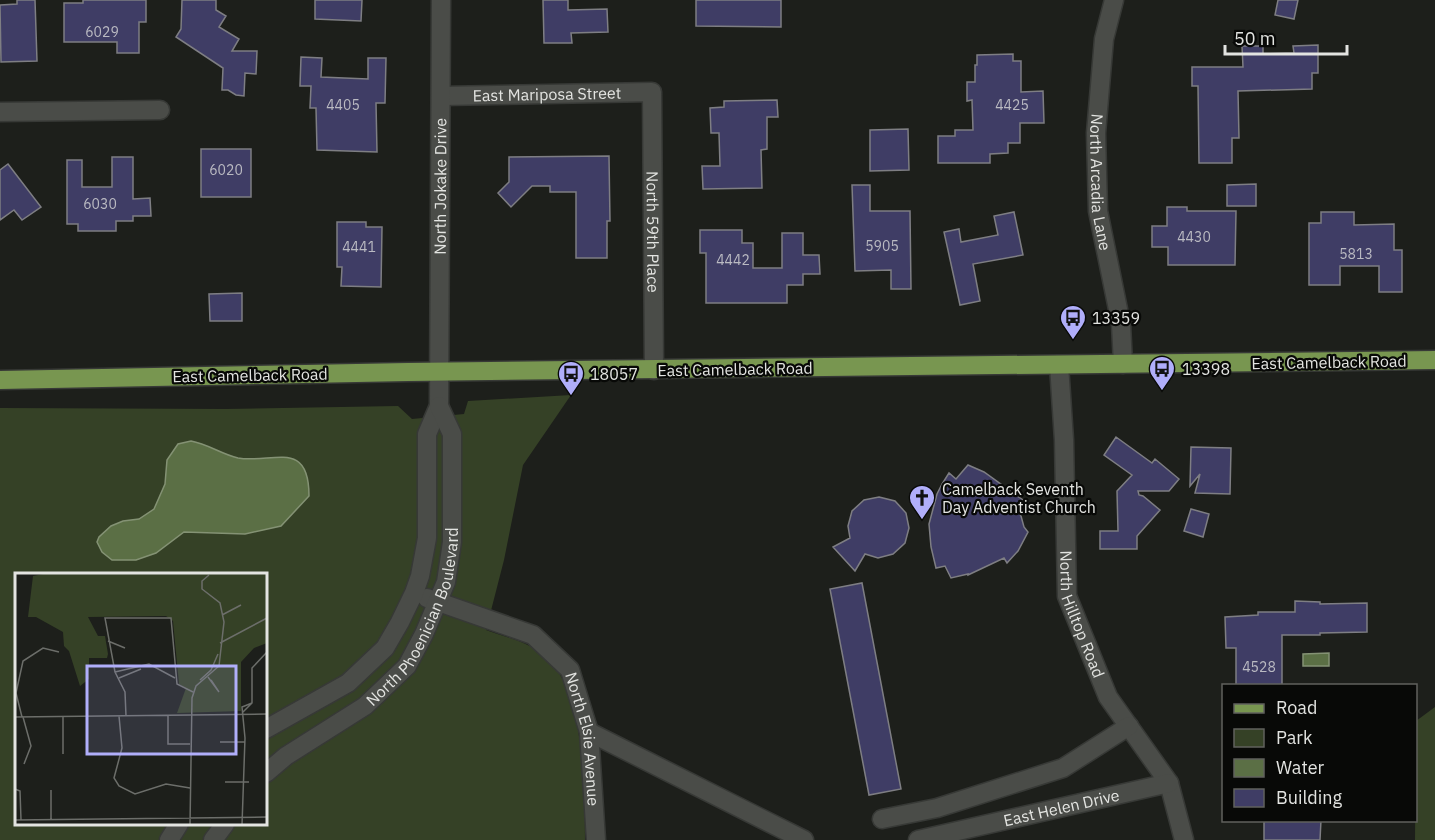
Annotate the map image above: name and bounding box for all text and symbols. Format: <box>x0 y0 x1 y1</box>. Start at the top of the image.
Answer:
scale bar <box>1225 18 1346 56</box>
house number: 6029 <box>85 23 119 41</box>
text: 50 m <box>1234 27 1276 50</box>
street label: East Mariposa Street <box>472 83 622 105</box>
house number: 4405 <box>326 96 360 114</box>
house number: 4425 <box>995 96 1029 114</box>
street label: North Arcadia Lane <box>1086 113 1116 252</box>
street label: North Jokake Drive <box>430 118 450 255</box>
house number: 6020 <box>209 161 243 179</box>
street label: North 59th Place <box>643 171 663 293</box>
house number: 6030 <box>83 195 117 213</box>
house number: 4430 <box>1177 228 1211 246</box>
house number: 5905 <box>865 237 899 255</box>
house number: 4441 <box>342 238 376 256</box>
house number: 5813 <box>1339 245 1373 263</box>
house number: 4442 <box>716 251 750 269</box>
bus stop icon: 13359 <box>1058 303 1088 341</box>
place label: 13359 <box>1092 308 1140 328</box>
street label: East Camelback Road <box>1251 351 1407 373</box>
bus stop icon: 13398 <box>1147 354 1177 392</box>
street label: East Camelback Road <box>657 358 813 380</box>
bus stop icon: 18057 <box>556 359 586 397</box>
place label: 13398 <box>1182 359 1230 379</box>
street label: East Camelback Road <box>172 364 328 386</box>
place label: 18057 <box>590 364 638 384</box>
place label: Camelback Seventh Day Adventist Church <box>942 479 1096 517</box>
church icon: Camelback Seventh Day Adventist Church <box>907 483 937 521</box>
street label: North Phoenician Boulevard <box>362 528 462 710</box>
street label: North Hilltop Road <box>1056 550 1109 681</box>
inset map <box>15 573 267 825</box>
house number: 4528 <box>1242 658 1276 676</box>
street label: North Elsie Avenue <box>561 670 604 807</box>
legend <box>1222 684 1417 822</box>
text: Road <box>1276 696 1317 719</box>
text: Park <box>1276 726 1313 749</box>
text: Water <box>1276 756 1325 779</box>
street label: East Helen Drive <box>1001 785 1121 830</box>
text: Building <box>1276 786 1343 809</box>

